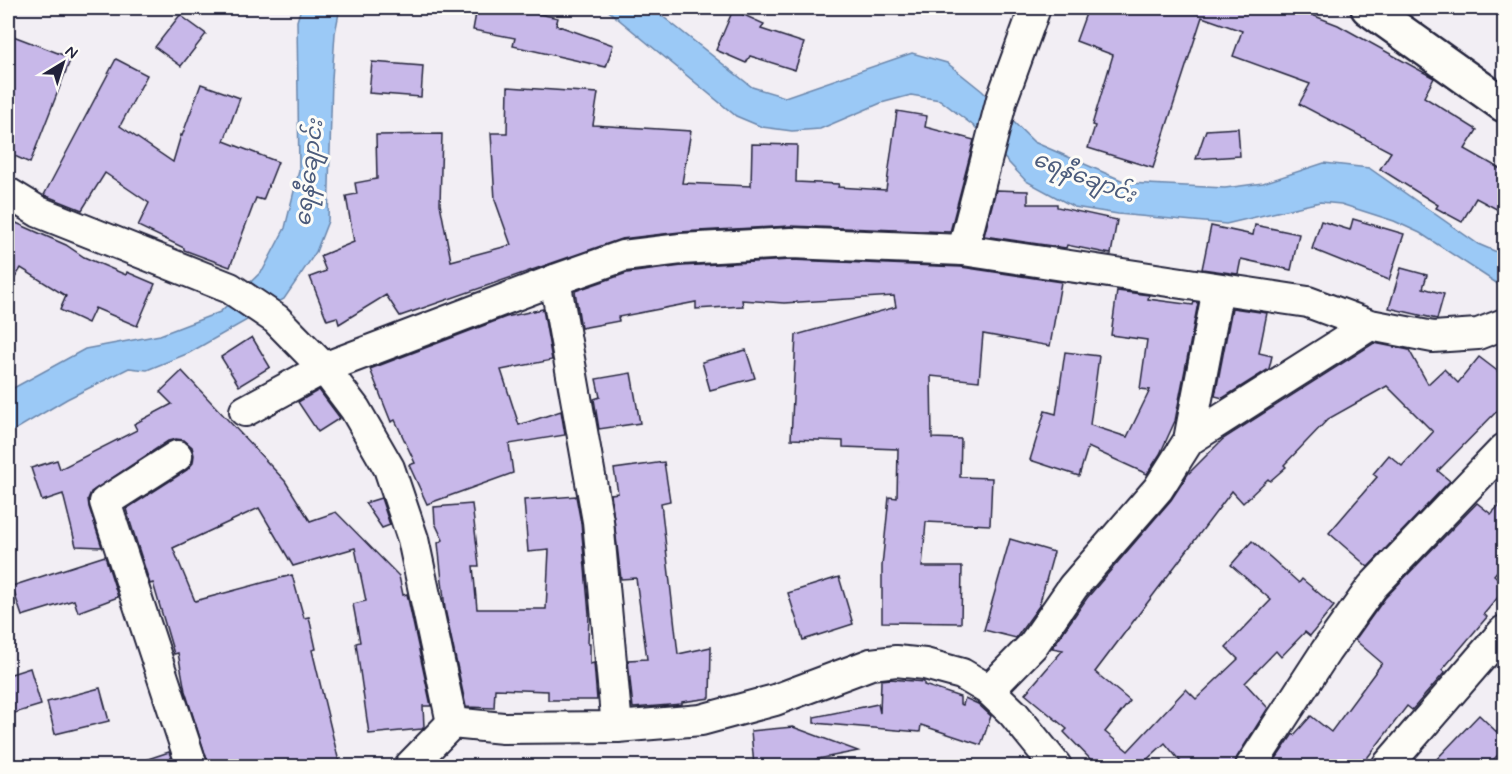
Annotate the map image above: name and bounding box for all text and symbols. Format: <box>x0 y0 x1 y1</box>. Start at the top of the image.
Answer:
north arrow <box>33 33 93 93</box>
text: N <box>61 41 82 64</box>
water label: ရေနီချောင်း <box>287 116 334 228</box>
water label: ရေနီချောင်း <box>1028 143 1141 214</box>

